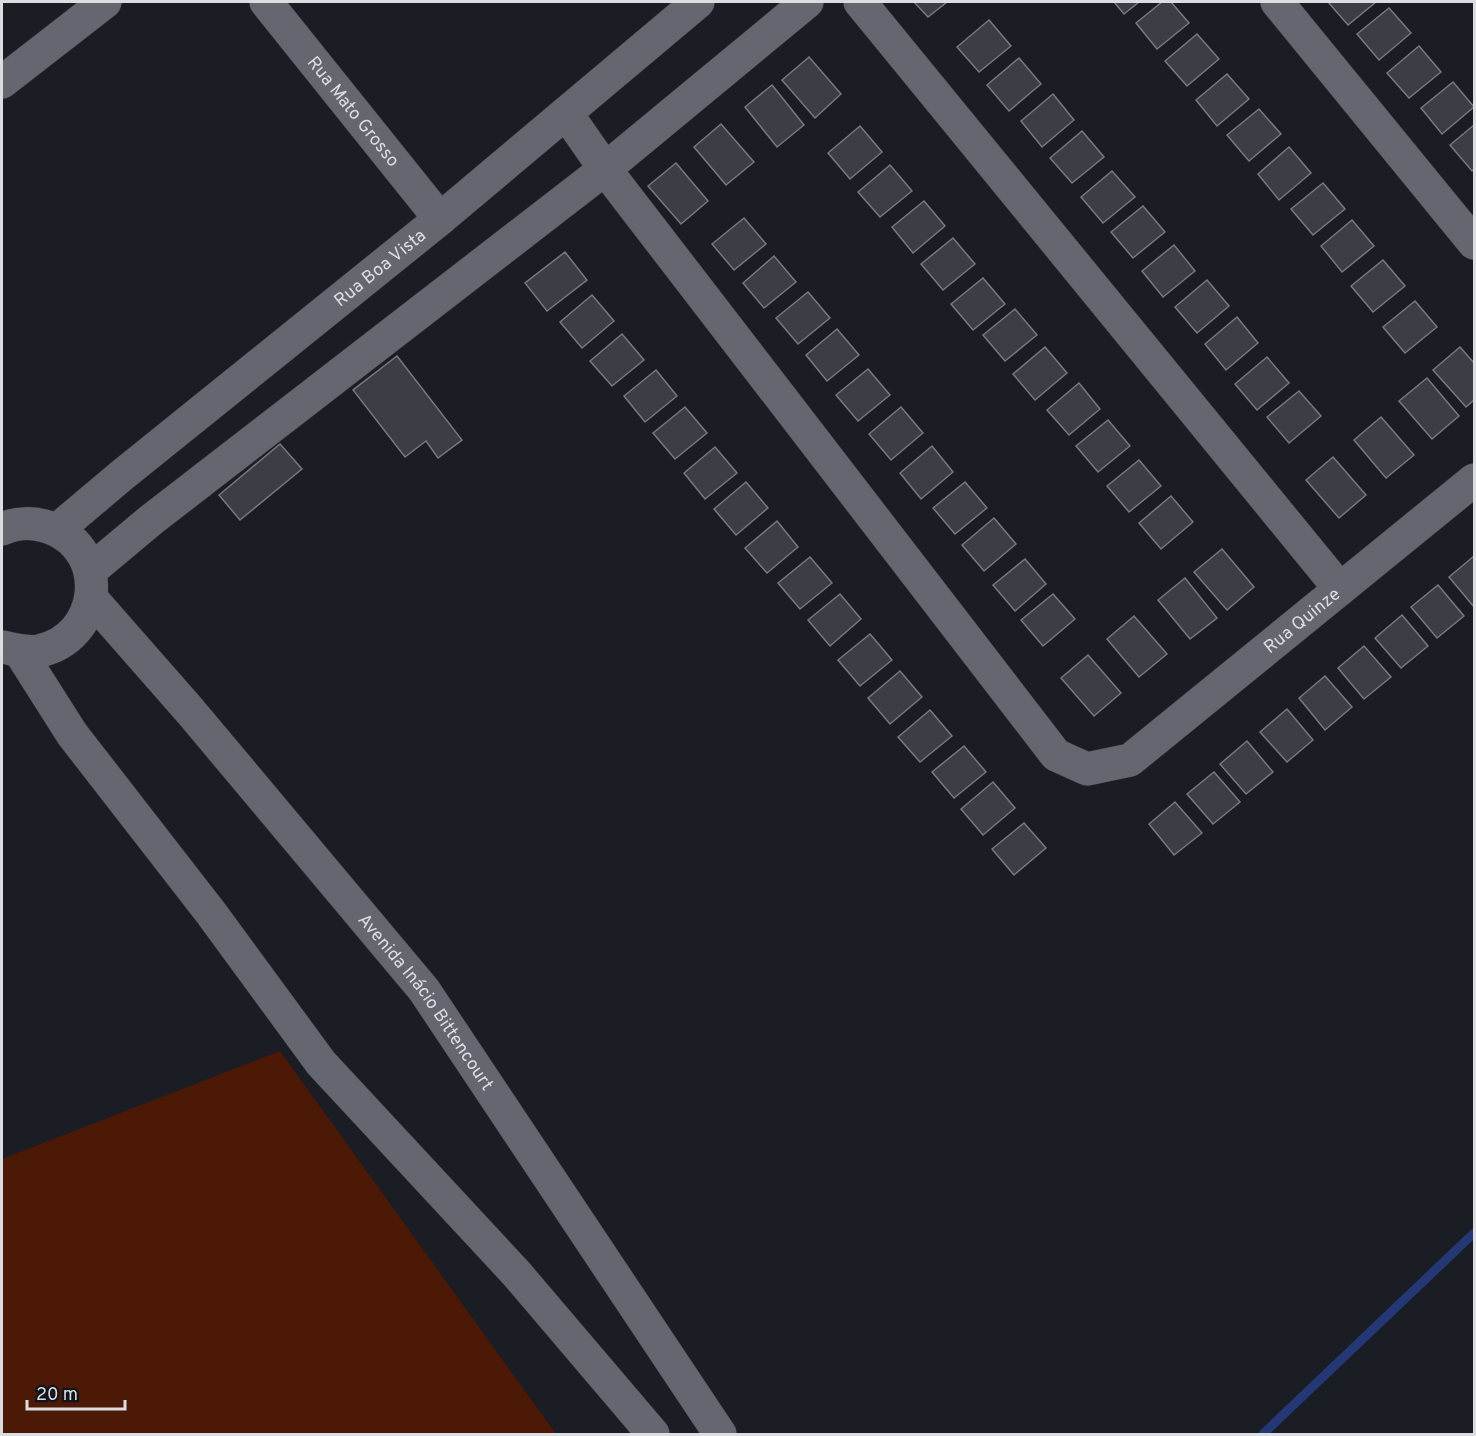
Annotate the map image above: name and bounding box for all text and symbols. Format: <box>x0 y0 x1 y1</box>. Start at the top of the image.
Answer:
street label: Rua Mato Grosso <box>301 52 404 172</box>
street label: Rua Boa Vista <box>330 225 431 313</box>
street label: Rua Quinze <box>1260 583 1346 659</box>
street label: Avenida Inácio Bittencourt <box>352 909 498 1095</box>
scale bar <box>27 1373 124 1411</box>
text: 20 m <box>36 1384 78 1407</box>

